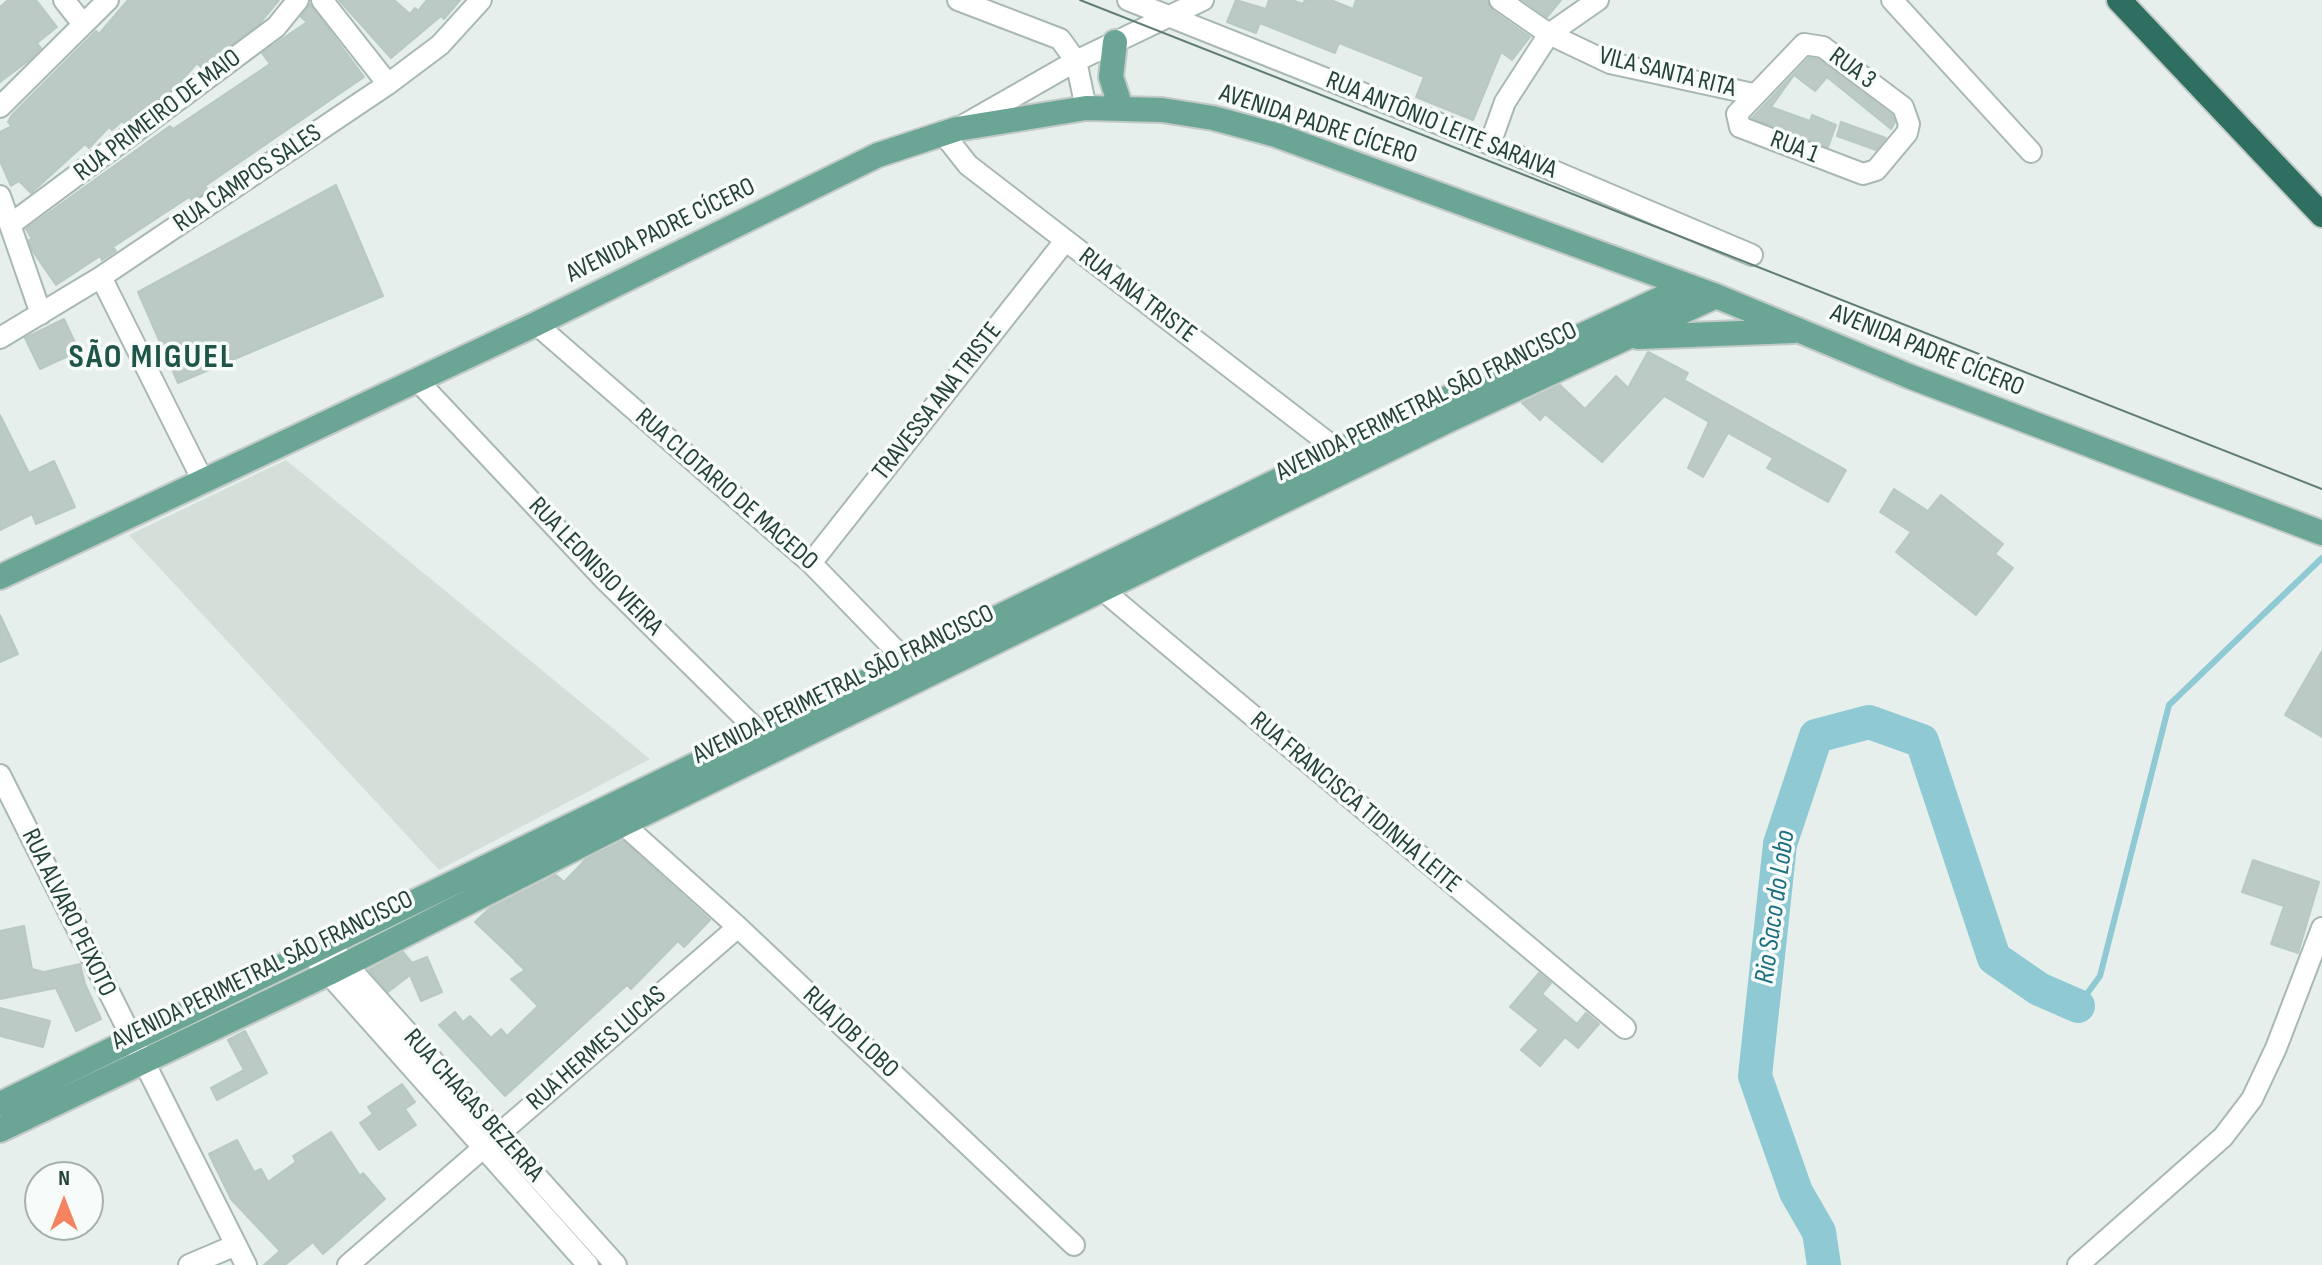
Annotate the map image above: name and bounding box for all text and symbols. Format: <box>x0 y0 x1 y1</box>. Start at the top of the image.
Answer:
street label: VILA SANTA RITA <box>1595 41 1739 105</box>
street label: RUA 3 <box>1822 41 1882 97</box>
street label: RUA PRIMEIRO DE MAIO <box>69 43 247 189</box>
street label: RUA ANTÔNIO LEITE SARAIVA <box>1321 65 1561 187</box>
street label: AVENIDA PADRE CÍCERO <box>1215 78 1421 172</box>
street label: RUA CAMPOS SALES <box>168 118 328 240</box>
street label: RUA 1 <box>1766 125 1822 171</box>
street label: AVENIDA PADRE CÍCERO <box>562 172 760 290</box>
street label: RUA ANA TRISTE <box>1072 242 1202 350</box>
street label: AVENIDA PADRE CÍCERO <box>1826 298 2028 404</box>
street label: AVENIDA PERIMETRAL SÃO FRANCISCO <box>1271 315 1583 489</box>
street label: TRAVESSA ANA TRISTE <box>867 317 1009 487</box>
district label: SÃO MIGUEL <box>69 338 235 378</box>
street label: RUA CLOTARIO DE MACEDO <box>628 402 824 578</box>
street label: RUA LEONISIO VIEIRA <box>521 491 669 643</box>
street label: AVENIDA PERIMETRAL SÃO FRANCISCO <box>688 598 1000 772</box>
street label: RUA FRANCISCA TIDINHA LEITE <box>1243 706 1467 900</box>
street label: RUA ALVARO PEIXOTO <box>14 824 122 1002</box>
water label: Rio Saco do Lobo <box>1749 828 1803 986</box>
street label: AVENIDA PERIMETRAL SÃO FRANCISCO <box>107 884 419 1058</box>
street label: RUA HERMES LUCAS <box>521 980 673 1118</box>
street label: RUA JOB LOBO <box>795 981 905 1085</box>
street label: RUA CHAGAS BEZERRA <box>396 1023 550 1189</box>
north arrow <box>24 1161 104 1241</box>
text: N <box>58 1165 70 1192</box>

